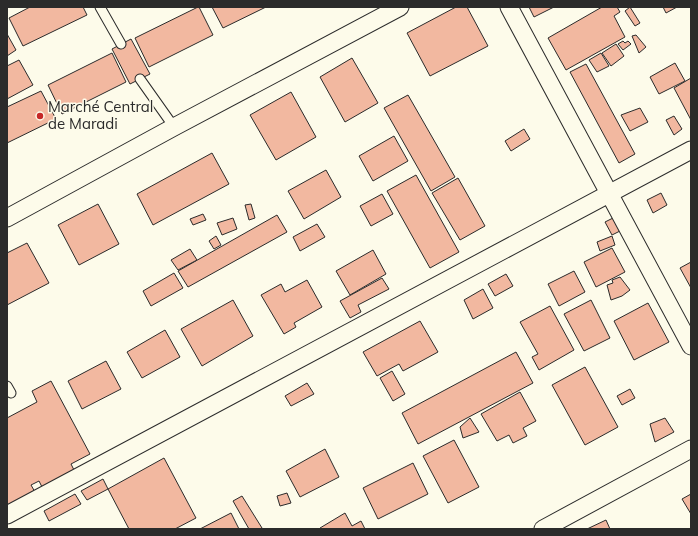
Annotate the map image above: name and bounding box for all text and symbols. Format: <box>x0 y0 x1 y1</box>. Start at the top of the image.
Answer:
place label: Marché Central de Maradi <box>48 97 153 133</box>
marker: Marché Central de Maradi <box>35 111 45 121</box>

